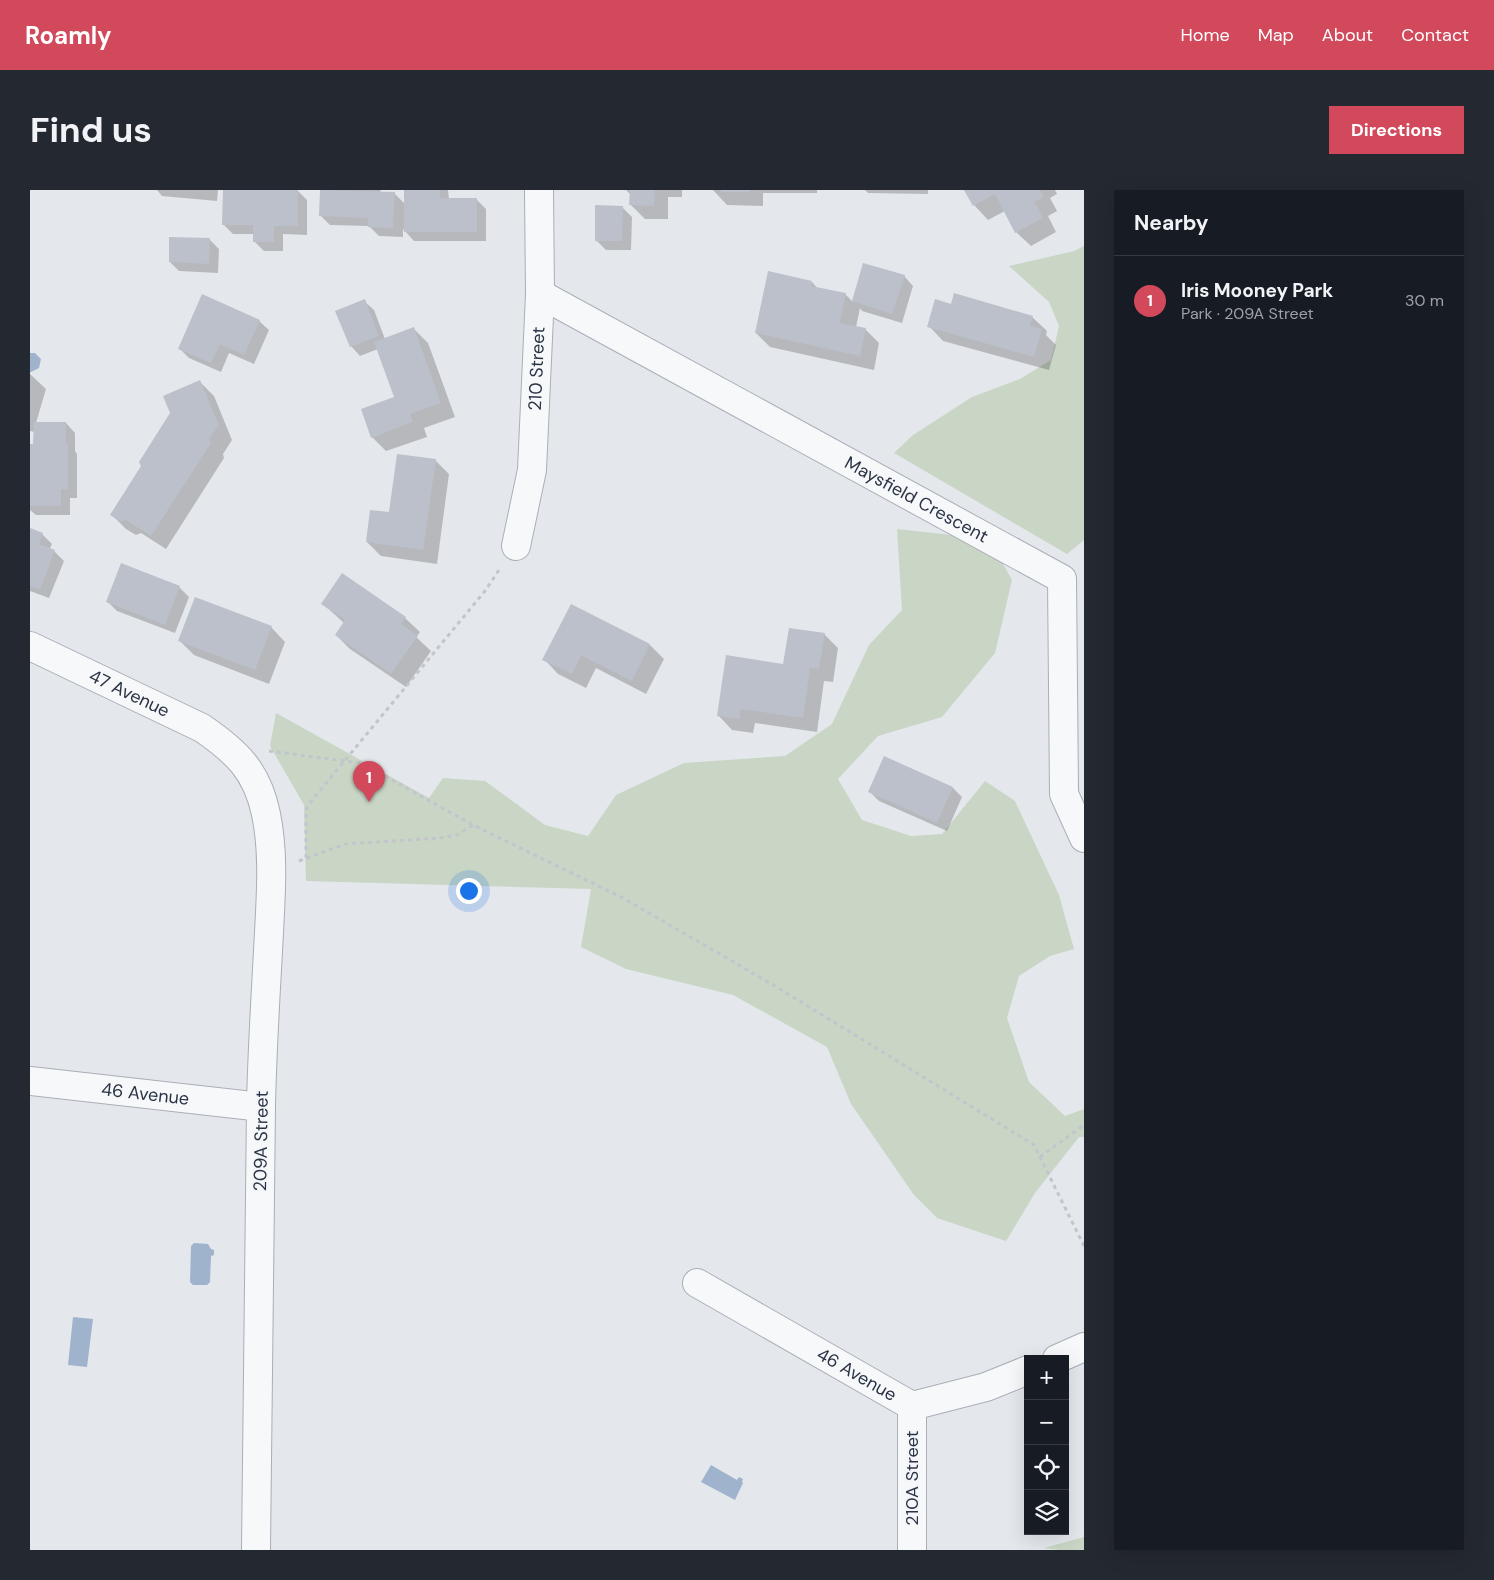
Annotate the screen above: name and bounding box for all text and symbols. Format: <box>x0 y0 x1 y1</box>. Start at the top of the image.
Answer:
text: Roamly <box>25 20 112 51</box>
text: Home <box>1180 23 1230 47</box>
text: Map <box>1258 23 1294 47</box>
text: About <box>1322 23 1373 47</box>
text: Contact <box>1401 23 1469 47</box>
button: Directions <box>1329 106 1464 154</box>
text: Find us <box>30 107 152 153</box>
text: Nearby <box>1134 209 1208 237</box>
text: Iris Mooney Park <box>1181 278 1333 303</box>
text: 1 <box>1147 290 1153 311</box>
text: 30 m <box>1405 290 1444 311</box>
text: Park · 209A Street <box>1181 303 1314 324</box>
street label: 210 Street <box>523 326 551 411</box>
street label: Maysfield Crescent <box>840 451 993 548</box>
street label: 47 Avenue <box>85 664 174 723</box>
pin: 1 <box>353 761 385 802</box>
your location <box>456 878 482 904</box>
street label: 46 Avenue <box>100 1077 190 1111</box>
street label: 209A Street <box>248 1090 274 1192</box>
street label: 46 Avenue <box>812 1342 901 1407</box>
map controls <box>1024 1355 1069 1535</box>
button: + <box>1024 1355 1069 1400</box>
button: − <box>1024 1400 1069 1445</box>
street label: 210A Street <box>900 1430 924 1526</box>
button: locate <box>1024 1445 1069 1490</box>
button: layers <box>1024 1490 1069 1535</box>

